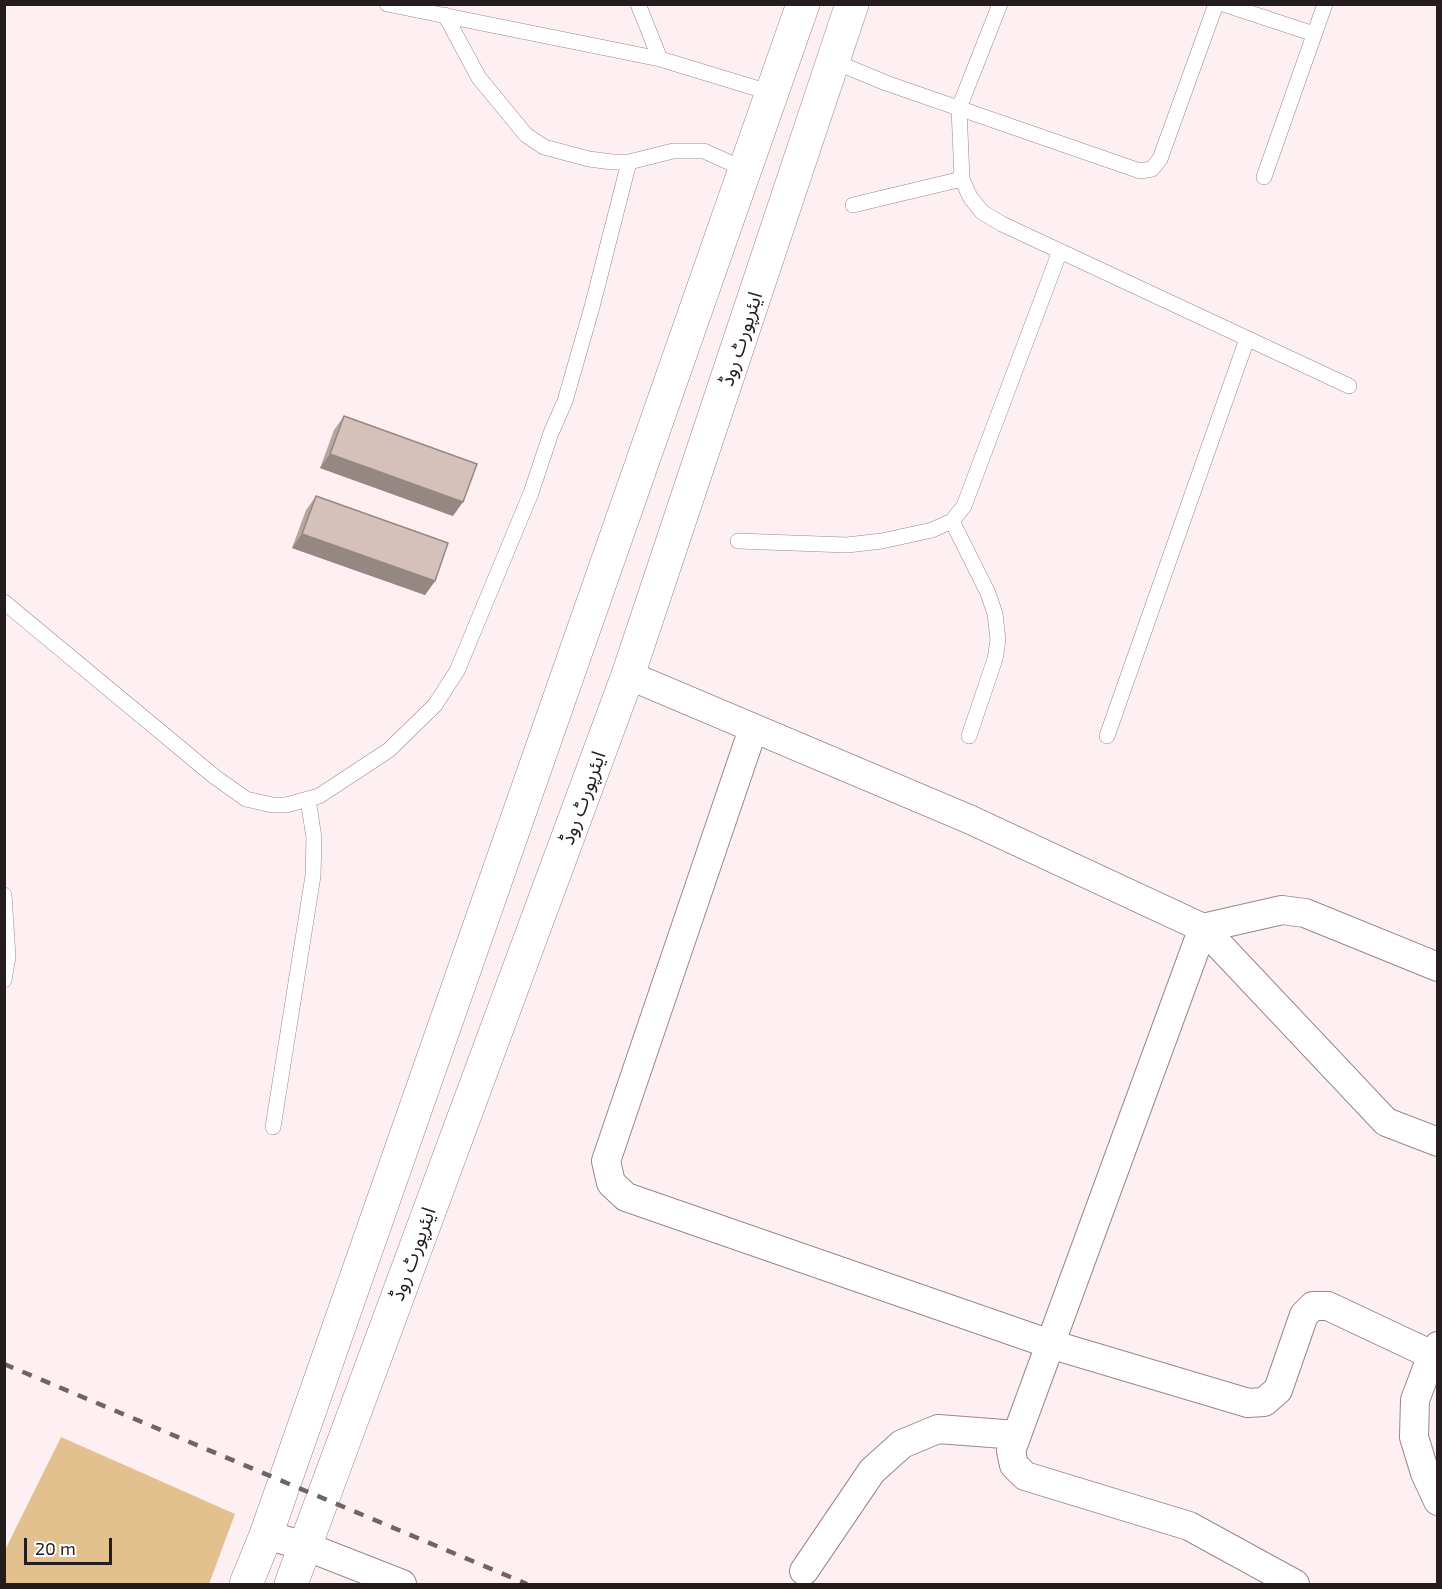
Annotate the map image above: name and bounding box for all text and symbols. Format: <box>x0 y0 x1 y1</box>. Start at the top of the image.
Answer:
street label: ایئرپورٹ روڈ <box>714 289 768 389</box>
street label: ایئرپورٹ روڈ <box>555 748 611 848</box>
street label: ایئرپورٹ روڈ <box>385 1204 441 1304</box>
scale bar <box>27 1526 116 1564</box>
text: 20 m <box>35 1537 76 1559</box>

